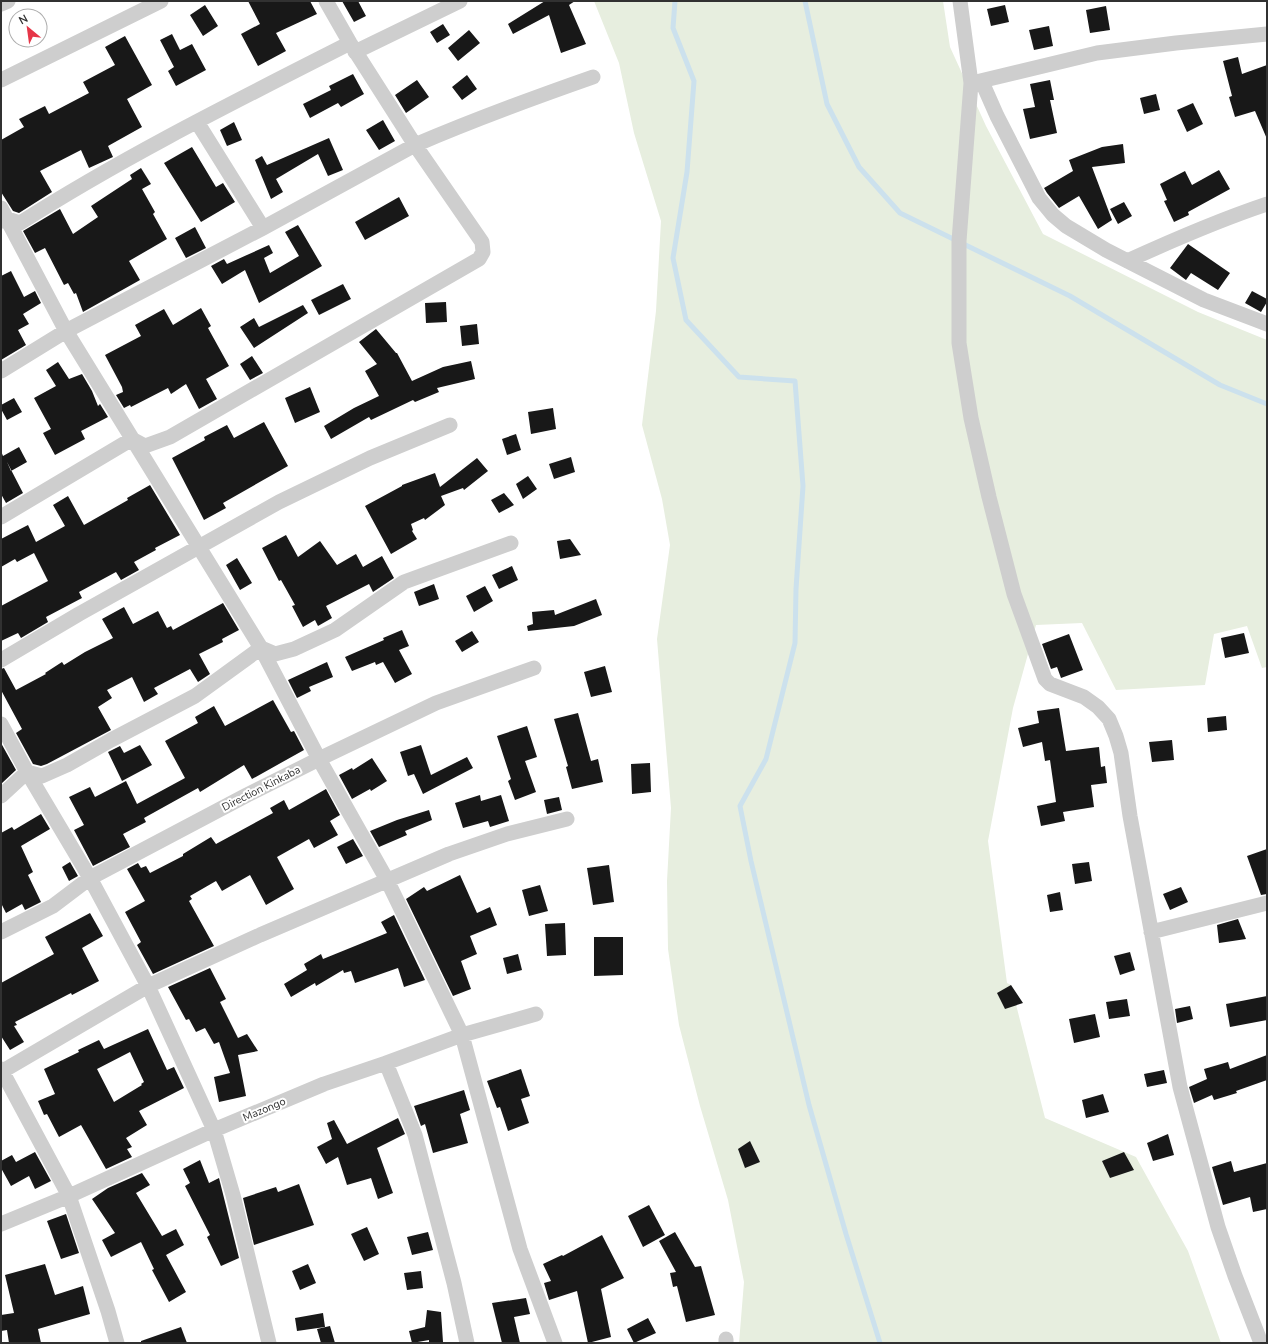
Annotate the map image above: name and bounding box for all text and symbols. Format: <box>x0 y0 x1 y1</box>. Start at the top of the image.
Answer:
north arrow <box>8 8 48 48</box>
text: N <box>16 11 31 28</box>
street label: Direction Kinkaba <box>219 762 303 815</box>
street label: Mazongo <box>240 1094 288 1125</box>

